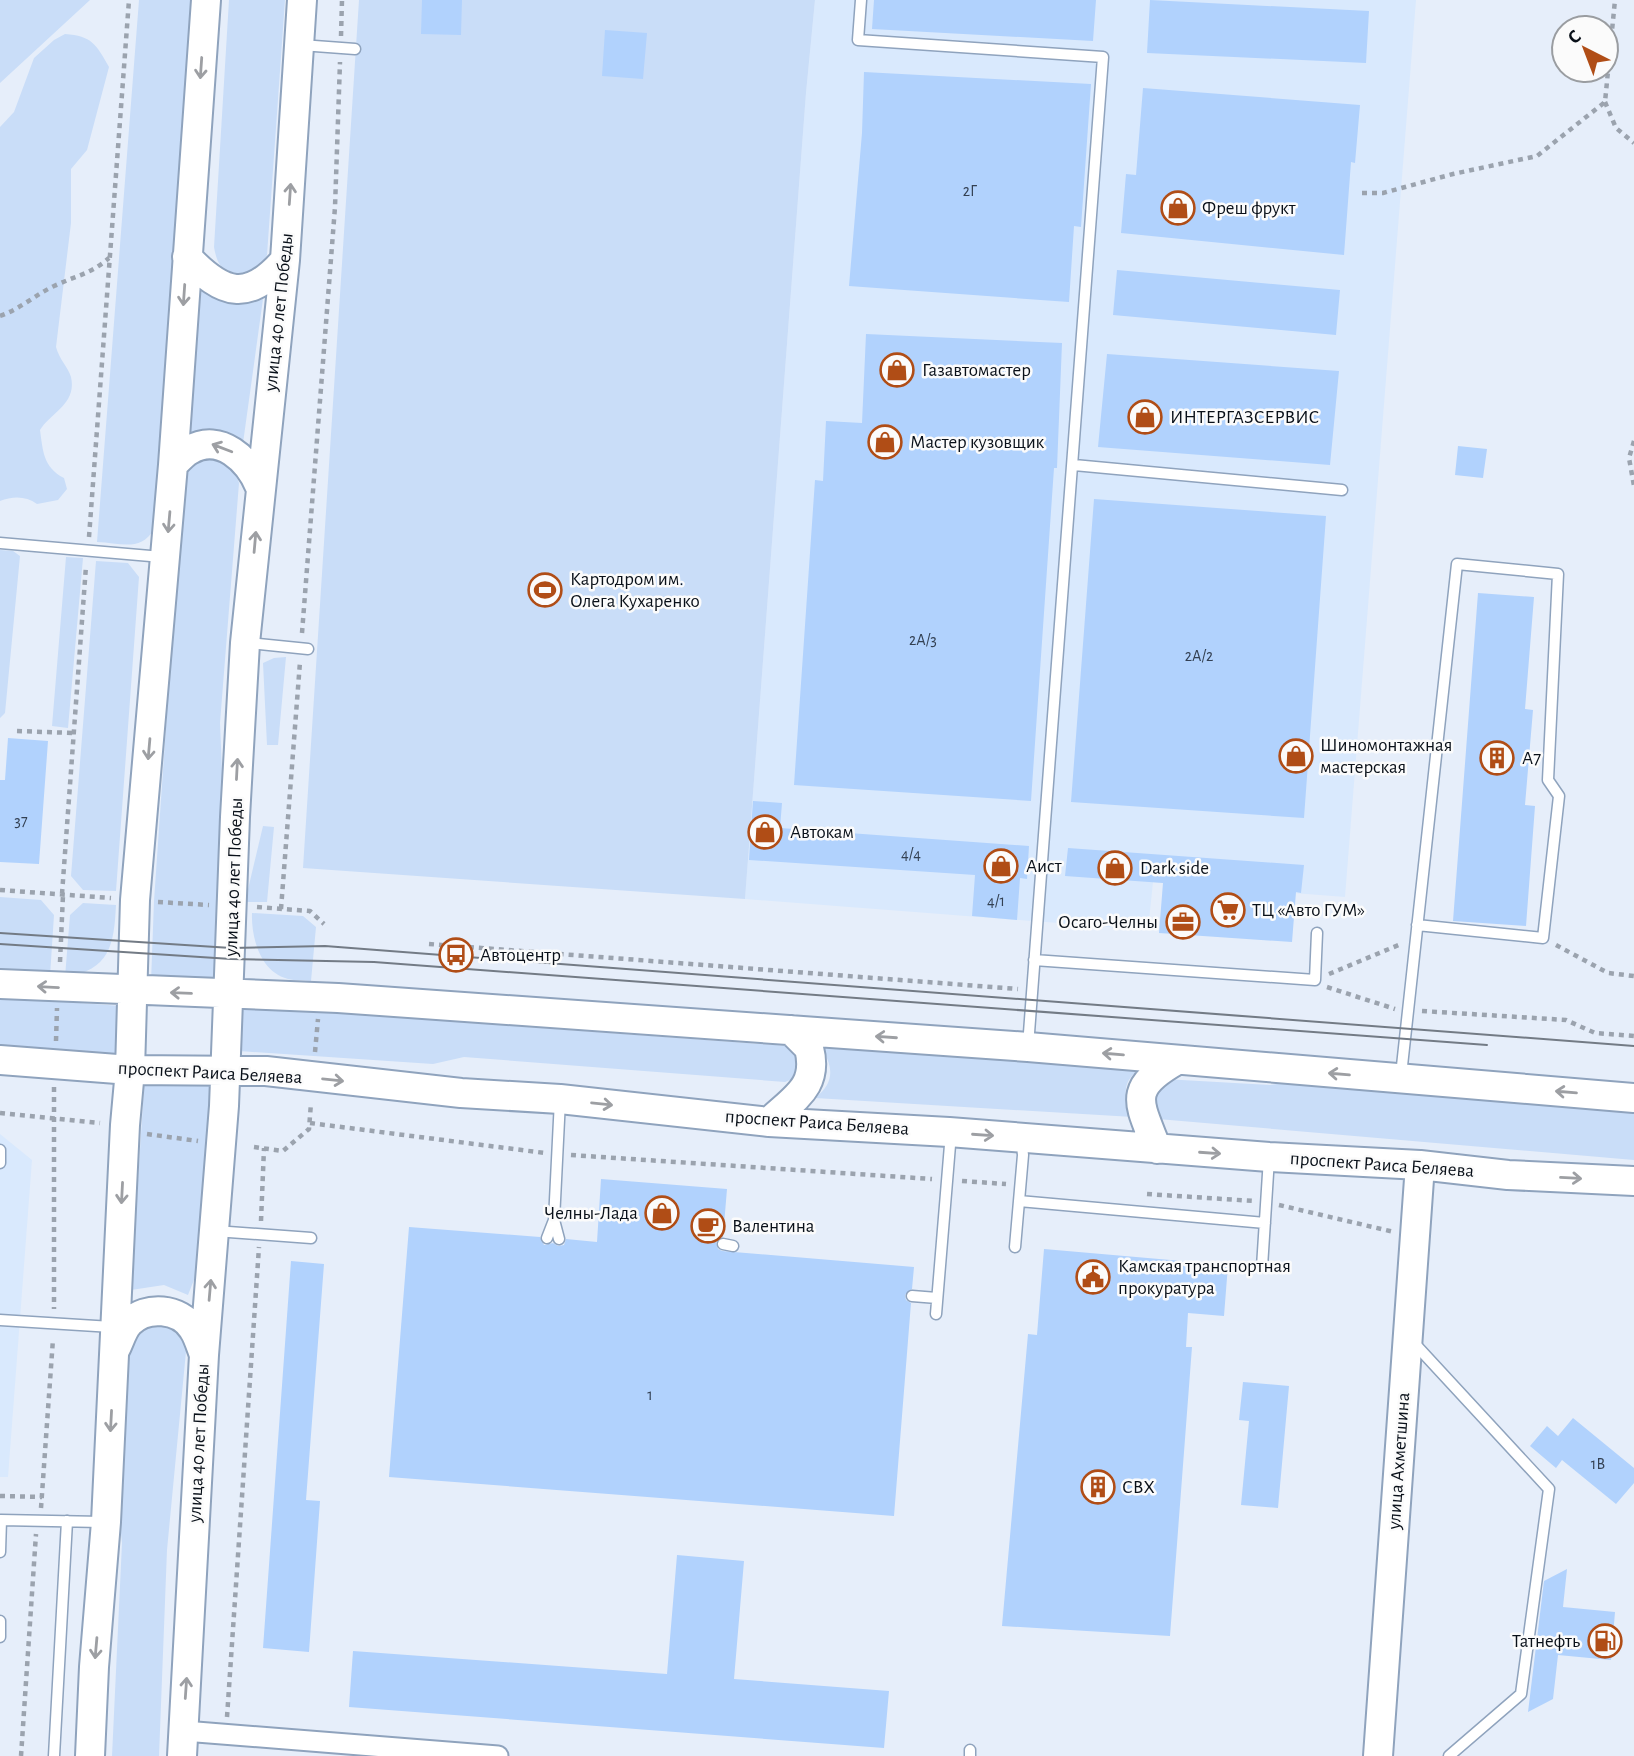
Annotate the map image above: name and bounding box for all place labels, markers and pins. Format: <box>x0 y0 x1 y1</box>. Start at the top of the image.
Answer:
shop icon: Фреш фрукт <box>1159 189 1197 227</box>
place label: Фреш фрукт <box>1202 199 1296 218</box>
shop icon: Газавтомастер <box>878 351 916 389</box>
place label: Газавтомастер <box>922 361 1031 380</box>
shop icon: ИНТЕРГАЗСЕРВИС <box>1126 398 1164 436</box>
place label: ИНТЕРГАЗСЕРВИС <box>1170 408 1319 427</box>
shop icon: Мастер кузовщик <box>866 423 904 461</box>
place label: Мастер кузовщик <box>910 433 1045 452</box>
place label: Картодром им. Олега Кухаренко <box>570 570 700 611</box>
sports icon: Картодром им. Олега Кухаренко <box>526 571 564 609</box>
place label: Шиномонтажная мастерская <box>1320 736 1452 777</box>
shop icon: Шиномонтажная мастерская <box>1277 737 1315 775</box>
building icon: А7 <box>1478 739 1516 777</box>
place label: А7 <box>1522 749 1541 768</box>
shop icon: Автокам <box>746 813 784 851</box>
place label: Автокам <box>790 823 854 842</box>
shop icon: Аист <box>982 847 1020 885</box>
shop icon: Dark side <box>1096 849 1134 887</box>
place label: Аист <box>1026 857 1062 876</box>
place label: Dark side <box>1140 859 1209 878</box>
supermarket icon: ТЦ «Авто ГУМ» <box>1209 891 1247 929</box>
place label: ТЦ «Авто ГУМ» <box>1252 901 1365 920</box>
office icon: Осаго-Челны <box>1164 903 1202 941</box>
place label: Осаго-Челны <box>1058 913 1158 932</box>
bus stop icon: Автоцентр <box>437 936 475 974</box>
place label: Автоцентр <box>480 946 561 965</box>
shop icon: Челны-Лада <box>643 1194 681 1232</box>
place label: Челны-Лада <box>544 1204 638 1223</box>
cafe icon: Валентина <box>689 1207 727 1245</box>
place label: Валентина <box>732 1217 815 1236</box>
place label: Камская транспортная прокуратура <box>1118 1257 1291 1298</box>
public building icon: Камская транспортная прокуратура <box>1074 1258 1112 1296</box>
building icon: СВХ <box>1079 1468 1117 1506</box>
place label: СВХ <box>1122 1478 1155 1497</box>
fuel station icon: Татнефть <box>1586 1622 1624 1660</box>
place label: Татнефть <box>1512 1632 1580 1651</box>

